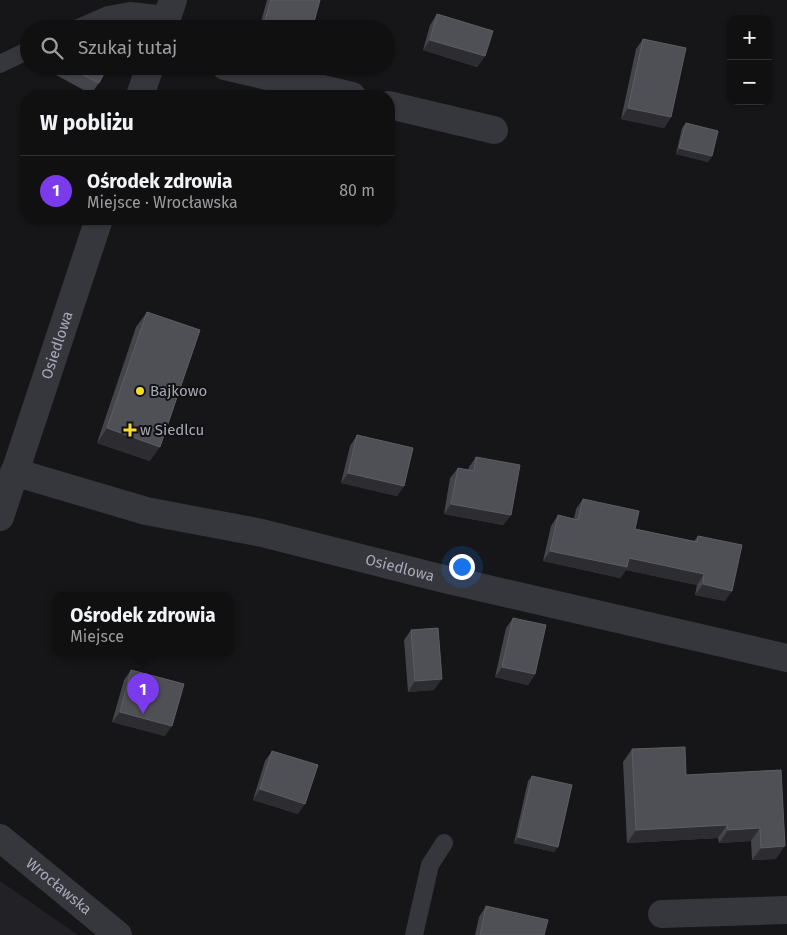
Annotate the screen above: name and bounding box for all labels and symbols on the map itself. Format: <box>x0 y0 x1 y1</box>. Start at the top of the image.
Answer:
street label: Osiedlowa <box>37 309 77 382</box>
place label: Bajkowo <box>150 382 207 400</box>
marker: Bajkowo <box>134 385 146 397</box>
place label: w Siedlcu <box>140 421 204 439</box>
marker: w Siedlcu <box>124 424 136 436</box>
street label: Osiedlowa <box>363 550 436 585</box>
your location <box>449 554 475 580</box>
pin: 1 <box>127 673 159 714</box>
street label: Wrocławska <box>22 854 95 918</box>

